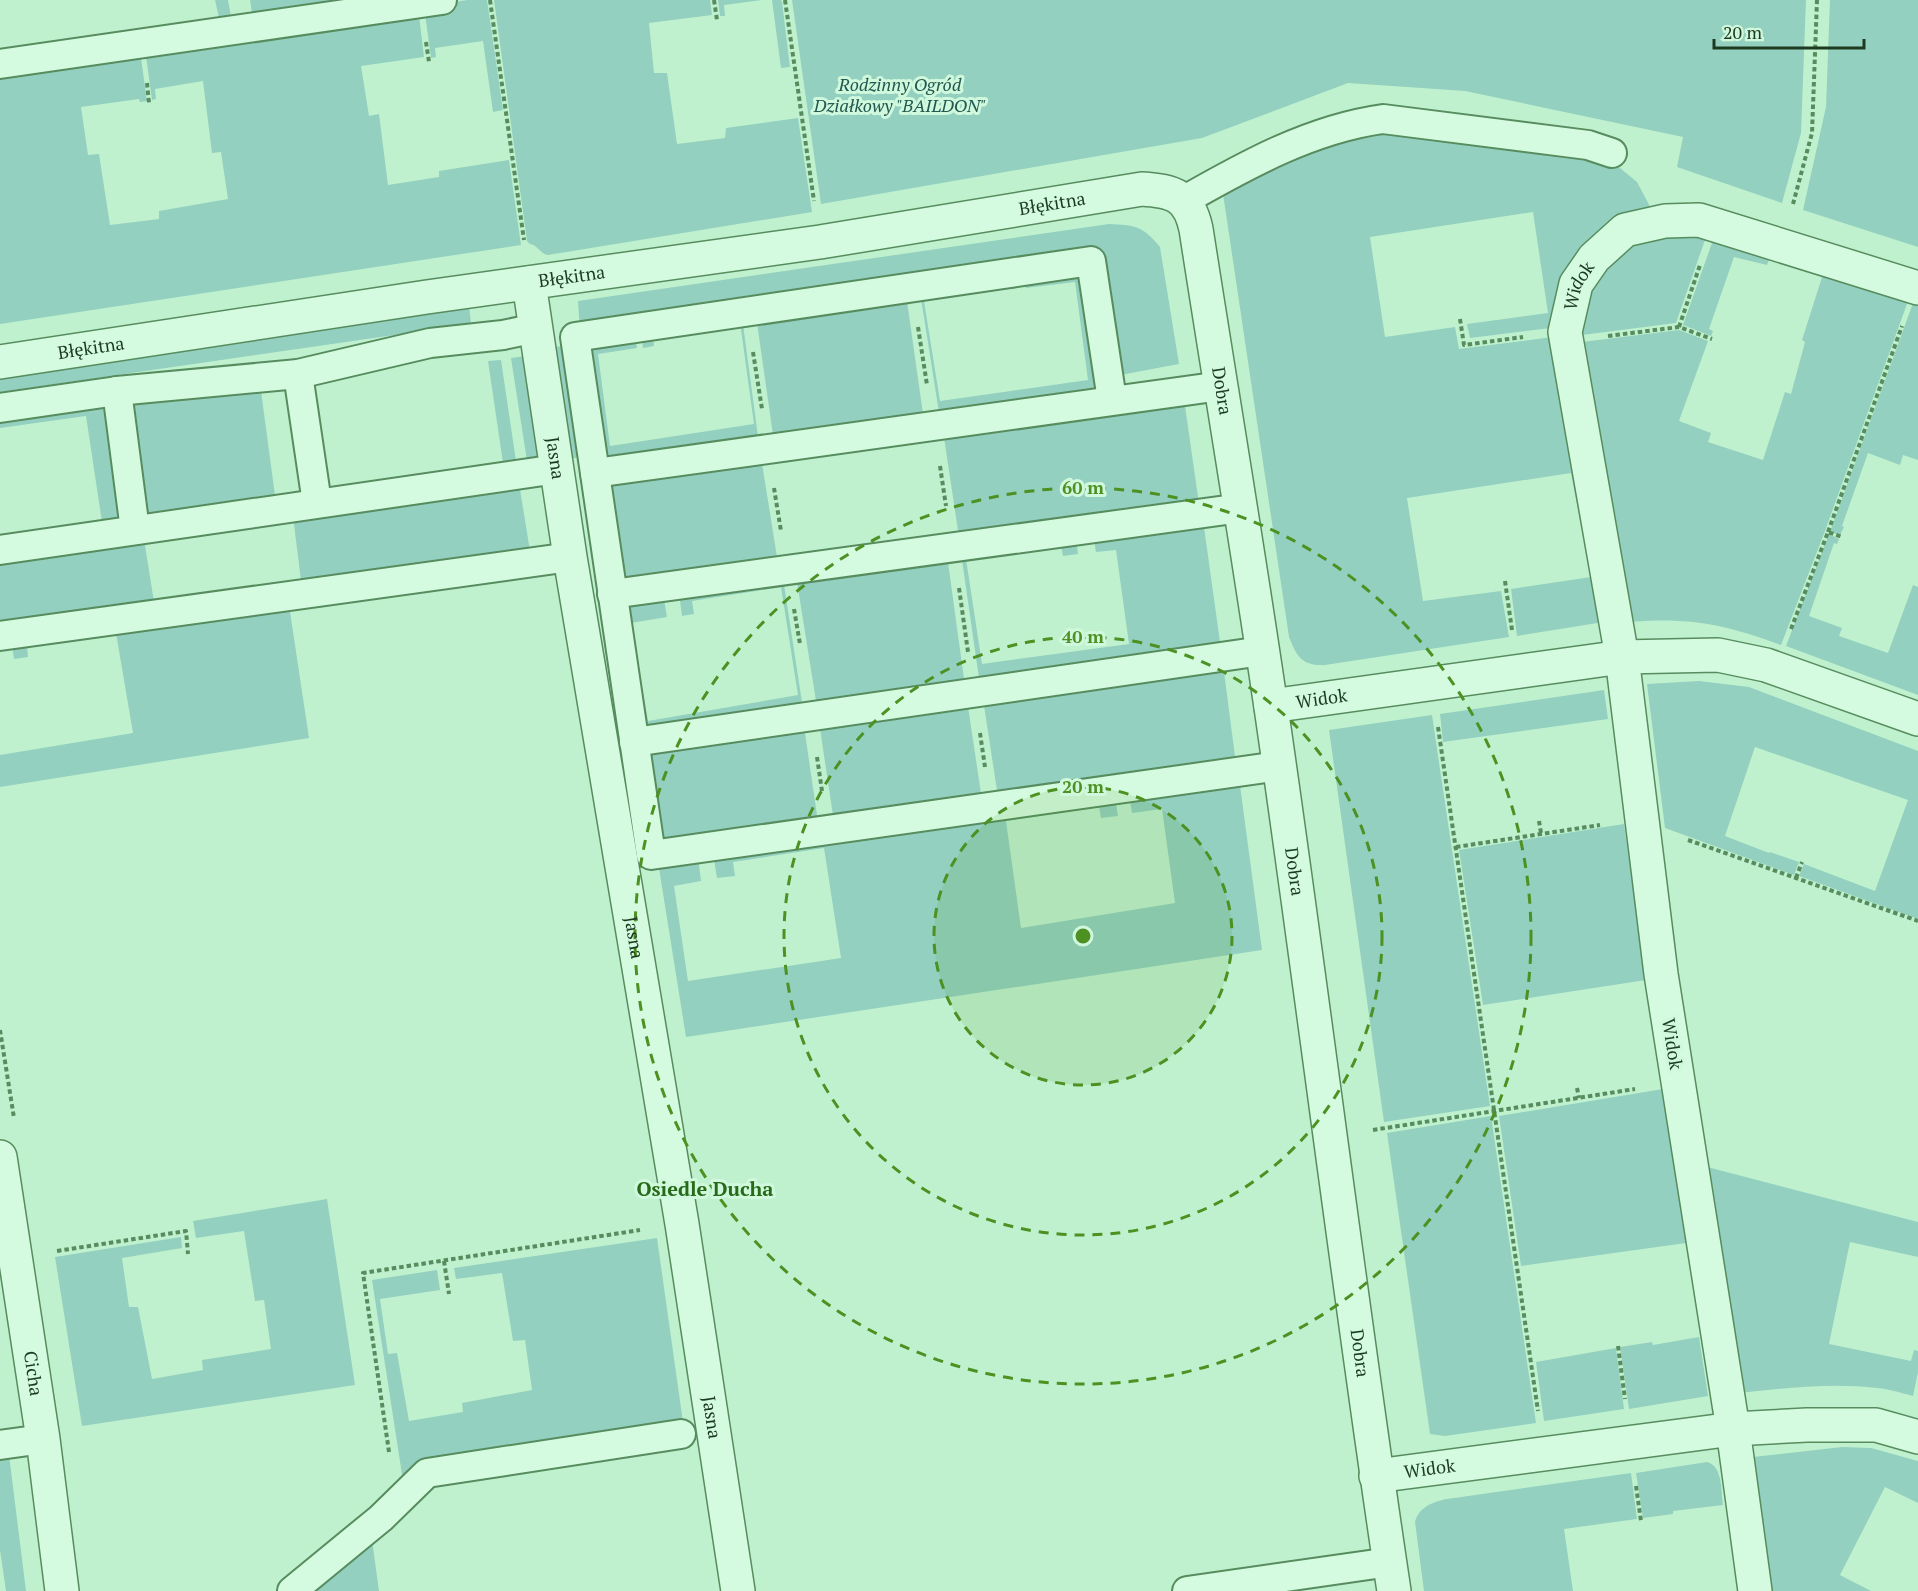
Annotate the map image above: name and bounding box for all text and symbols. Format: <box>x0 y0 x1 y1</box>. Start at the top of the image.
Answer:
scale bar <box>1714 12 1864 50</box>
text: 20 m <box>1723 20 1763 44</box>
park label: Rodzinny Ogród Działkowy "BAILDON" <box>813 72 986 117</box>
street label: Błękitna <box>1017 186 1087 220</box>
street label: Widok <box>1557 255 1600 312</box>
street label: Błękitna <box>537 259 606 292</box>
street label: Błękitna <box>56 330 126 364</box>
street label: Dobra <box>1207 365 1238 417</box>
street label: Jasna <box>541 435 571 481</box>
text: 60 m <box>1062 475 1104 499</box>
text: 40 m <box>1062 624 1104 648</box>
street label: Widok <box>1294 682 1349 713</box>
text: 20 m <box>1062 774 1104 798</box>
street label: Dobra <box>1280 846 1310 897</box>
street label: Jasna <box>620 914 650 961</box>
centre of rings <box>1073 926 1093 946</box>
street label: Widok <box>1657 1017 1689 1072</box>
district label: Osiedle Ducha <box>636 1175 774 1202</box>
street label: Dobra <box>1345 1327 1376 1379</box>
street label: Cicha <box>19 1349 49 1397</box>
street label: Jasna <box>697 1394 728 1440</box>
street label: Widok <box>1402 1453 1457 1483</box>

